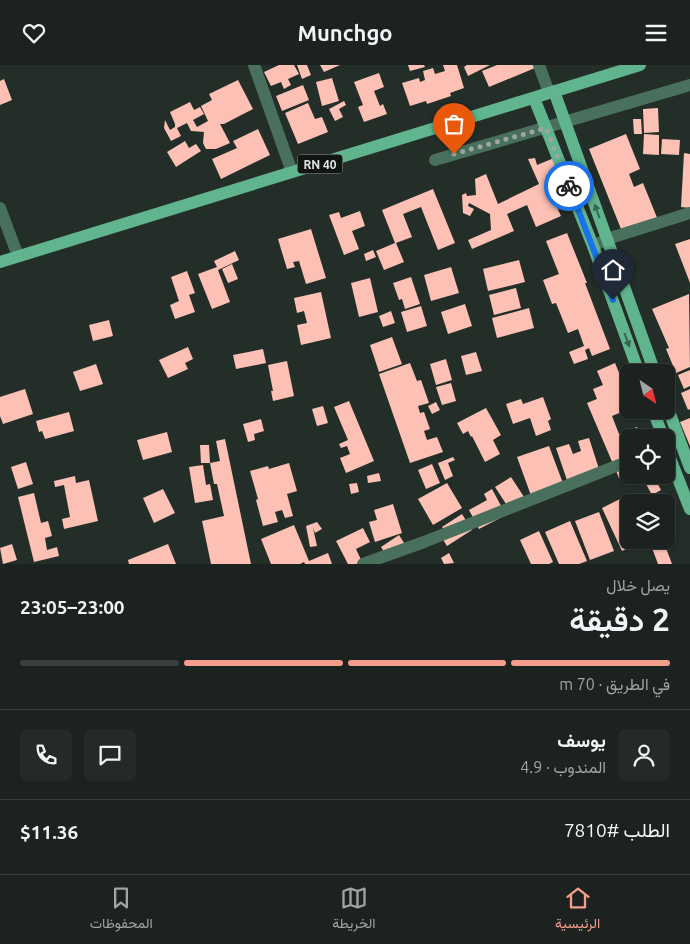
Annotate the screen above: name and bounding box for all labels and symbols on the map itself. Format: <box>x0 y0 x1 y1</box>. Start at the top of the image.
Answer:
pin <box>433 103 475 154</box>
road number: RN 40 <box>298 155 342 173</box>
courier <box>544 161 594 211</box>
one-way arrow <box>593 204 600 219</box>
pin <box>592 249 634 300</box>
one-way arrow <box>623 333 631 348</box>
north arrow <box>620 364 675 419</box>

